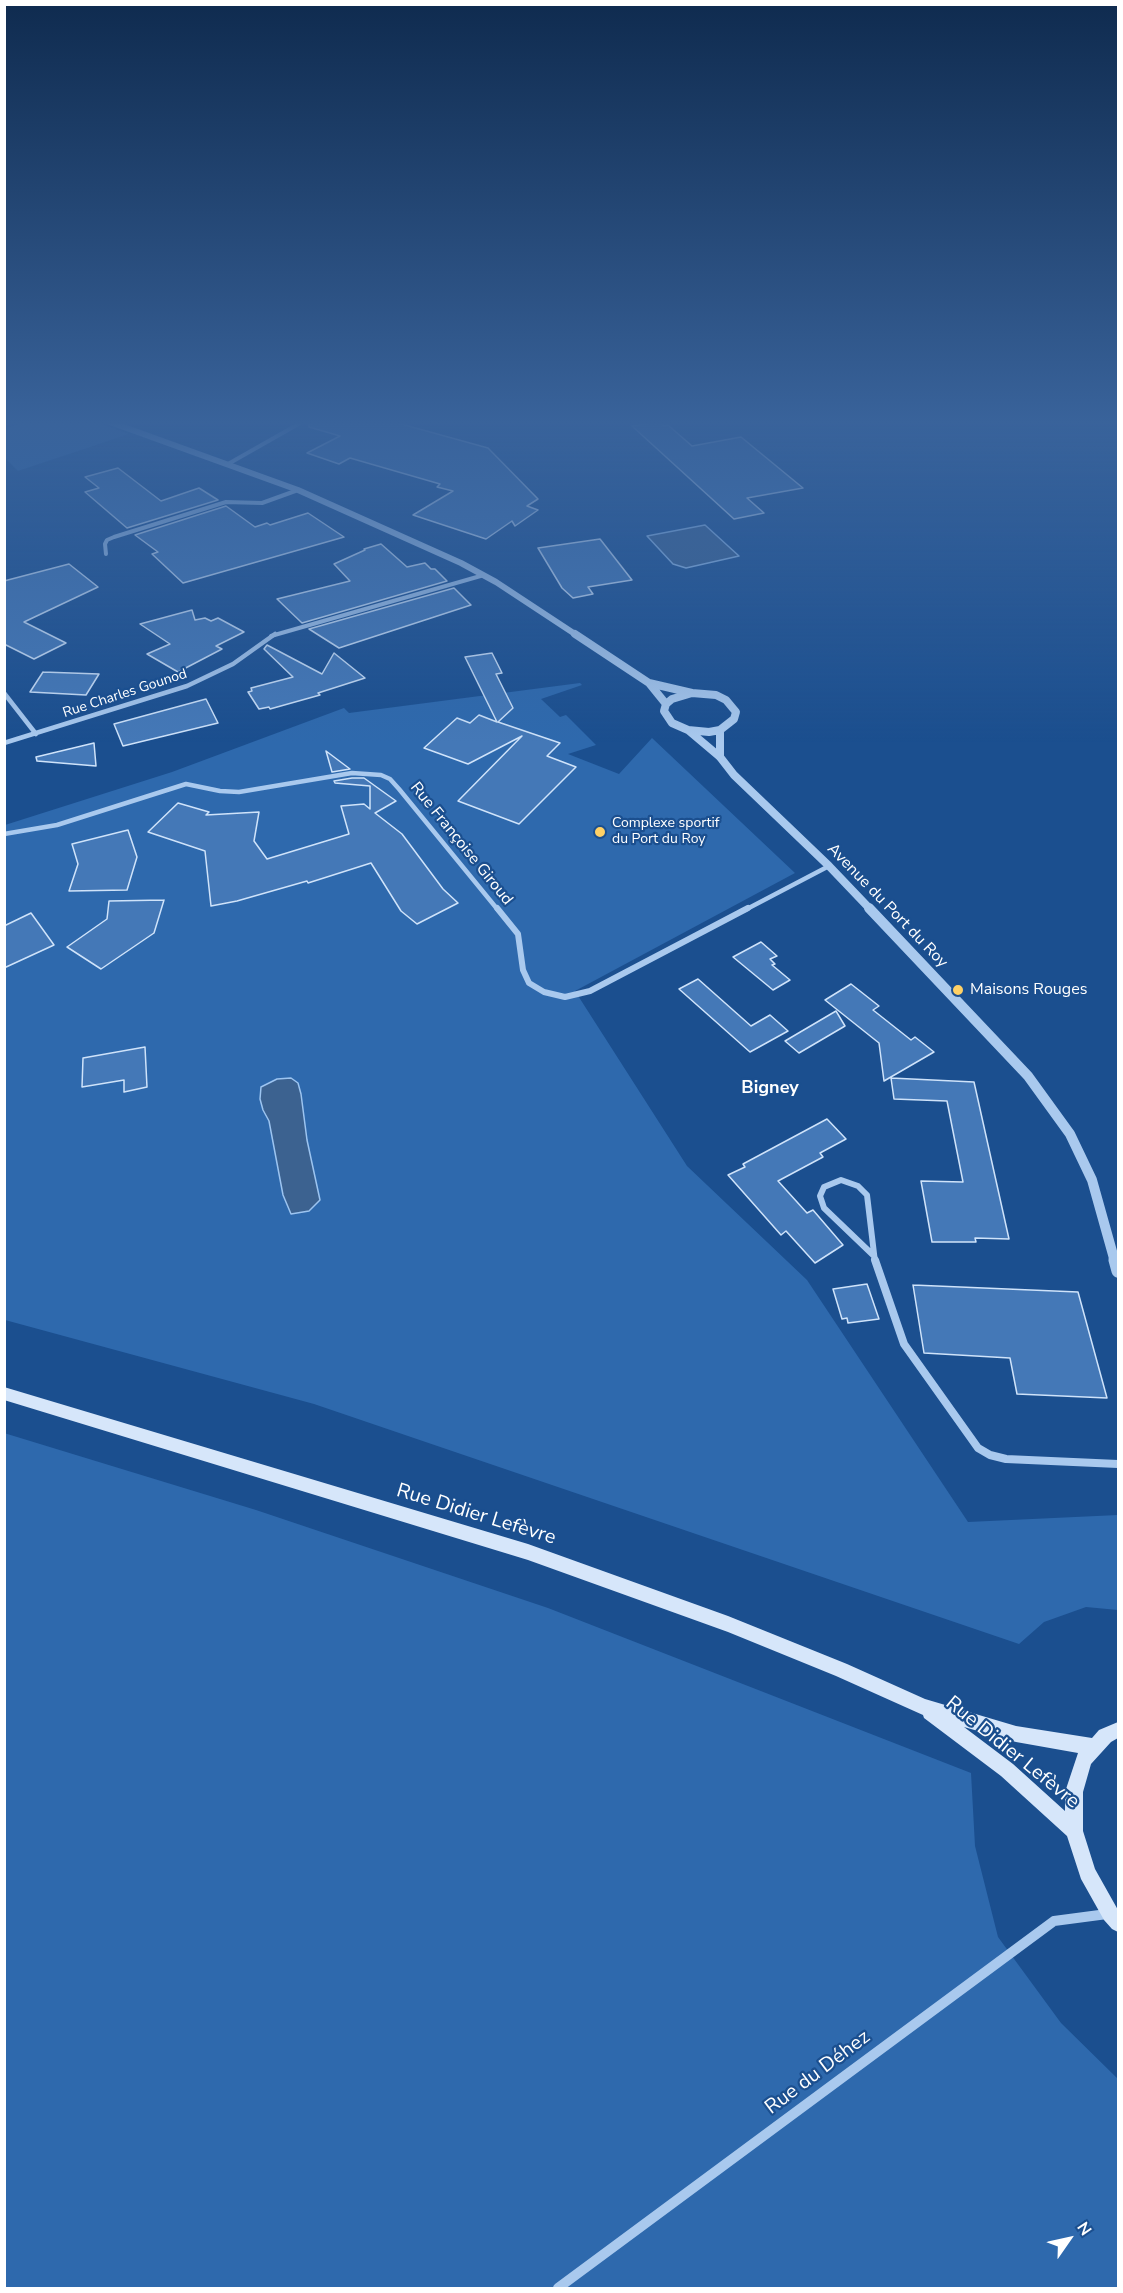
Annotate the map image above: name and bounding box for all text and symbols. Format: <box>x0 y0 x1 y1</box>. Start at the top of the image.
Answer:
street label: Rue Charles Gounod <box>61 666 189 722</box>
street label: Rue Françoise Giroud <box>406 779 516 909</box>
place label: Complexe sportif du Port du Roy <box>612 816 719 849</box>
marker: Complexe sportif du Port du Roy <box>593 825 607 839</box>
street label: Avenue du Port du Roy <box>823 840 951 972</box>
place label: Maisons Rouges <box>970 980 1087 1000</box>
marker: Maisons Rouges <box>951 983 965 997</box>
district label: Bigney <box>741 1078 799 1100</box>
street label: Rue Didier Lefèvre <box>393 1479 559 1551</box>
street label: Rue Didier Lefèvre <box>940 1692 1084 1814</box>
street label: Rue du Déhez <box>761 2026 875 2120</box>
north arrow <box>1039 2209 1099 2269</box>
text: N <box>1071 2218 1096 2240</box>

